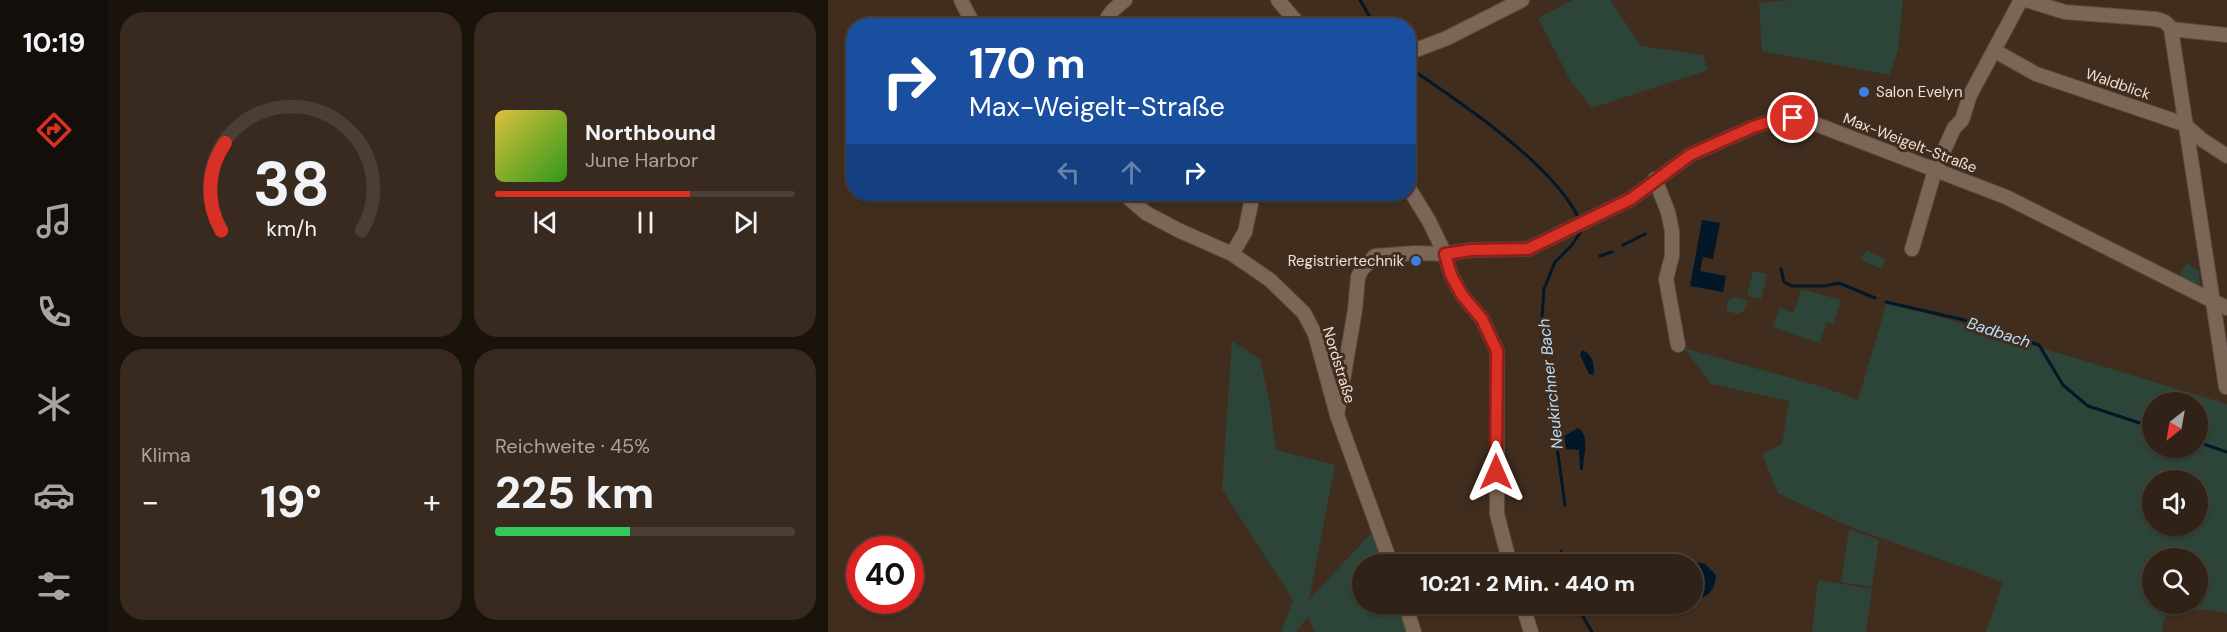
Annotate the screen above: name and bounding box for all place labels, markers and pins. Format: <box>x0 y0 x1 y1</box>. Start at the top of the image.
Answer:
place label: Salon Evelyn <box>1876 82 1963 102</box>
marker: Salon Evelyn <box>1857 85 1871 99</box>
pin <box>1767 92 1818 143</box>
place label: Registriertechnik <box>1288 251 1404 271</box>
marker: Registriertechnik <box>1409 254 1423 268</box>

